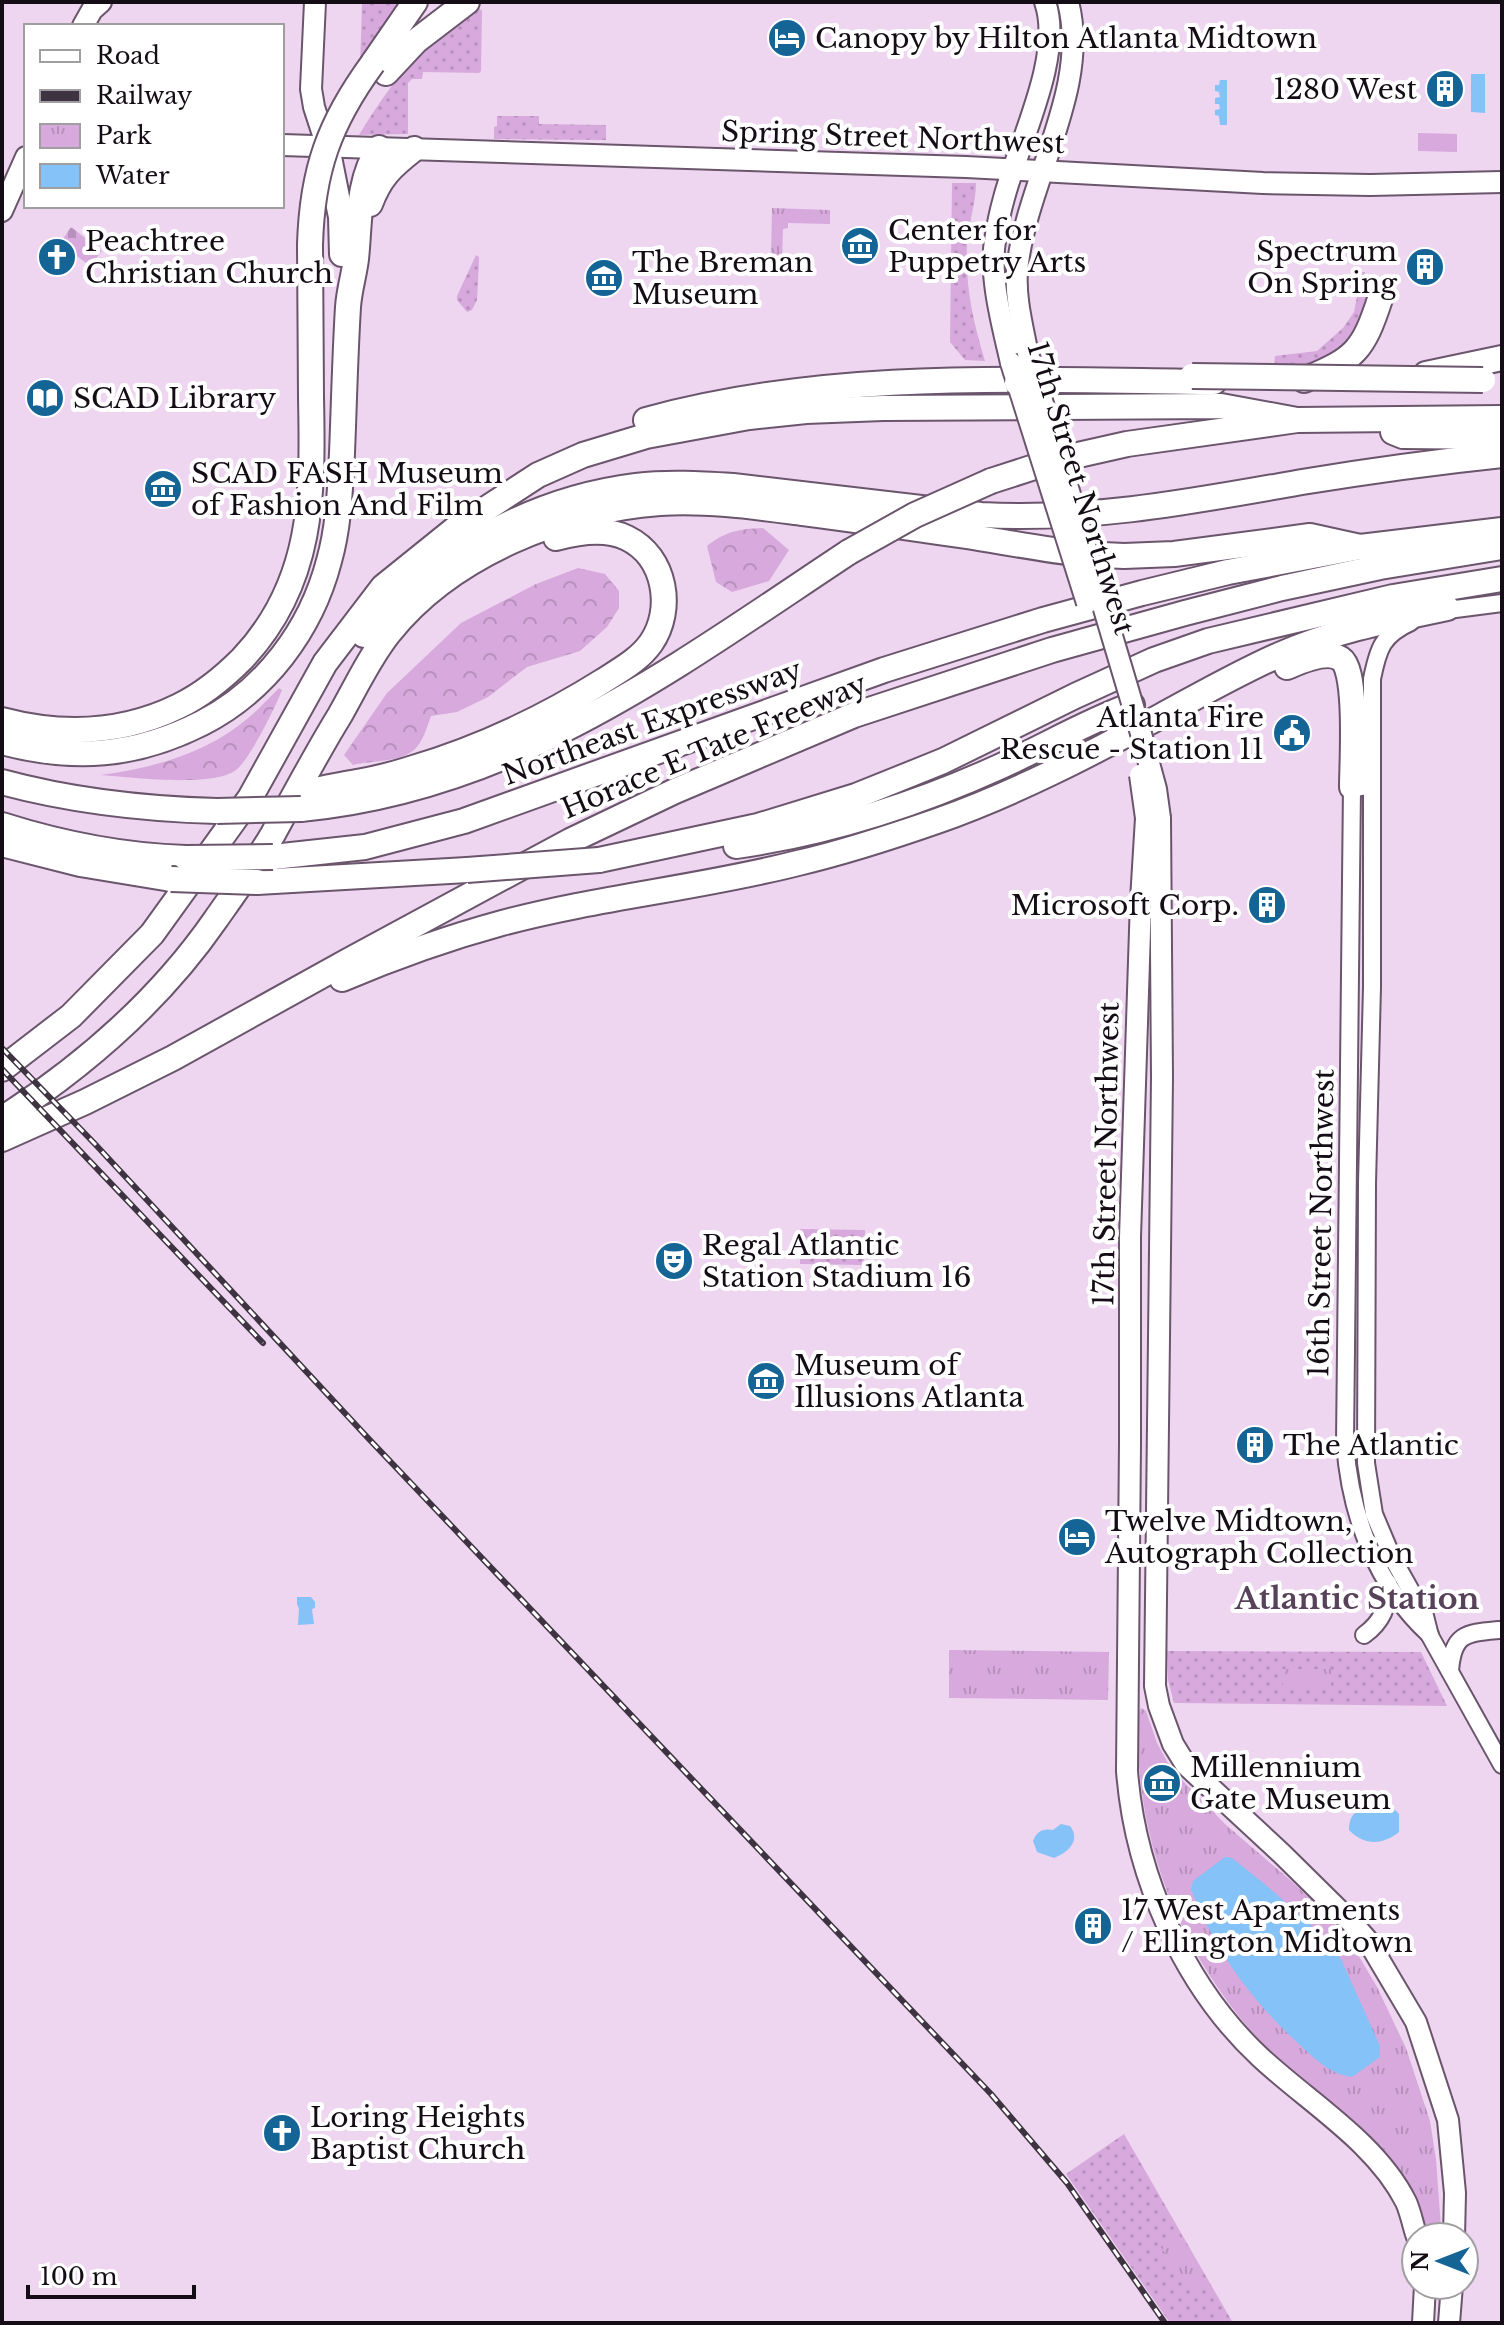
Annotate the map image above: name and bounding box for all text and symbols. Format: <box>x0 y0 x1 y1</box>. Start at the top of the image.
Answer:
hotel icon: Canopy by Hilton Atlanta Midtown <box>766 17 808 59</box>
place label: Canopy by Hilton Atlanta Midtown <box>815 21 1317 56</box>
legend <box>24 24 284 208</box>
text: Road <box>96 41 160 70</box>
building icon: 1280 West <box>1424 68 1466 110</box>
place label: 1280 West <box>1273 72 1417 107</box>
text: Railway <box>96 81 193 110</box>
street label: Spring Street Northwest <box>720 114 1066 161</box>
text: Park <box>96 121 152 150</box>
text: Water <box>95 161 170 190</box>
place label: Center for Puppetry Arts <box>888 213 1086 280</box>
place label: Peachtree Christian Church <box>85 224 333 291</box>
museum icon: Center for Puppetry Arts <box>839 225 881 267</box>
place label: Spectrum On Spring <box>1247 234 1398 301</box>
church icon: Peachtree Christian Church <box>36 236 78 278</box>
place label: The Breman Museum <box>632 245 813 312</box>
building icon: Spectrum On Spring <box>1404 246 1446 288</box>
museum icon: The Breman Museum <box>583 257 625 299</box>
street label: 17th Street Northwest <box>1019 337 1142 639</box>
library icon: SCAD Library <box>24 377 66 419</box>
place label: SCAD Library <box>73 381 276 416</box>
place label: SCAD FASH Museum of Fashion And Film <box>191 456 503 523</box>
museum icon: SCAD FASH Museum of Fashion And Film <box>142 468 184 510</box>
street label: Northeast Expressway <box>498 652 807 793</box>
street label: Horace E Tate Freeway <box>556 666 872 827</box>
place label: Atlanta Fire Rescue - Station 11 <box>1000 700 1264 767</box>
public building icon: Atlanta Fire Rescue - Station 11 <box>1271 712 1313 754</box>
building icon: Microsoft Corp. <box>1246 884 1288 926</box>
place label: Microsoft Corp. <box>1011 888 1239 923</box>
street label: 17th Street Northwest <box>1086 1001 1127 1307</box>
street label: 16th Street Northwest <box>1301 1068 1342 1378</box>
place label: Regal Atlantic Station Stadium 16 <box>702 1228 972 1295</box>
theatre icon: Regal Atlantic Station Stadium 16 <box>653 1240 695 1282</box>
place label: Museum of Illusions Atlanta <box>794 1348 1025 1415</box>
museum icon: Museum of Illusions Atlanta <box>745 1360 787 1402</box>
building icon: The Atlantic <box>1234 1424 1276 1466</box>
place label: The Atlantic <box>1283 1428 1459 1463</box>
place label: Twelve Midtown, Autograph Collection <box>1104 1504 1414 1571</box>
hotel icon: Twelve Midtown, Autograph Collection <box>1056 1516 1098 1558</box>
district label: Atlantic Station <box>1234 1580 1480 1617</box>
place label: Millennium Gate Museum <box>1190 1750 1391 1817</box>
museum icon: Millennium Gate Museum <box>1141 1762 1183 1804</box>
place label: 17 West Apartments / Ellington Midtown <box>1121 1893 1413 1960</box>
building icon: 17 West Apartments / Ellington Midtown <box>1072 1905 1114 1947</box>
place label: Loring Heights Baptist Church <box>310 2100 526 2167</box>
church icon: Loring Heights Baptist Church <box>261 2112 303 2154</box>
north arrow <box>1400 2221 1480 2301</box>
scale bar <box>28 2249 194 2299</box>
text: N <box>1407 2250 1434 2271</box>
text: 100 m <box>40 2262 118 2291</box>

